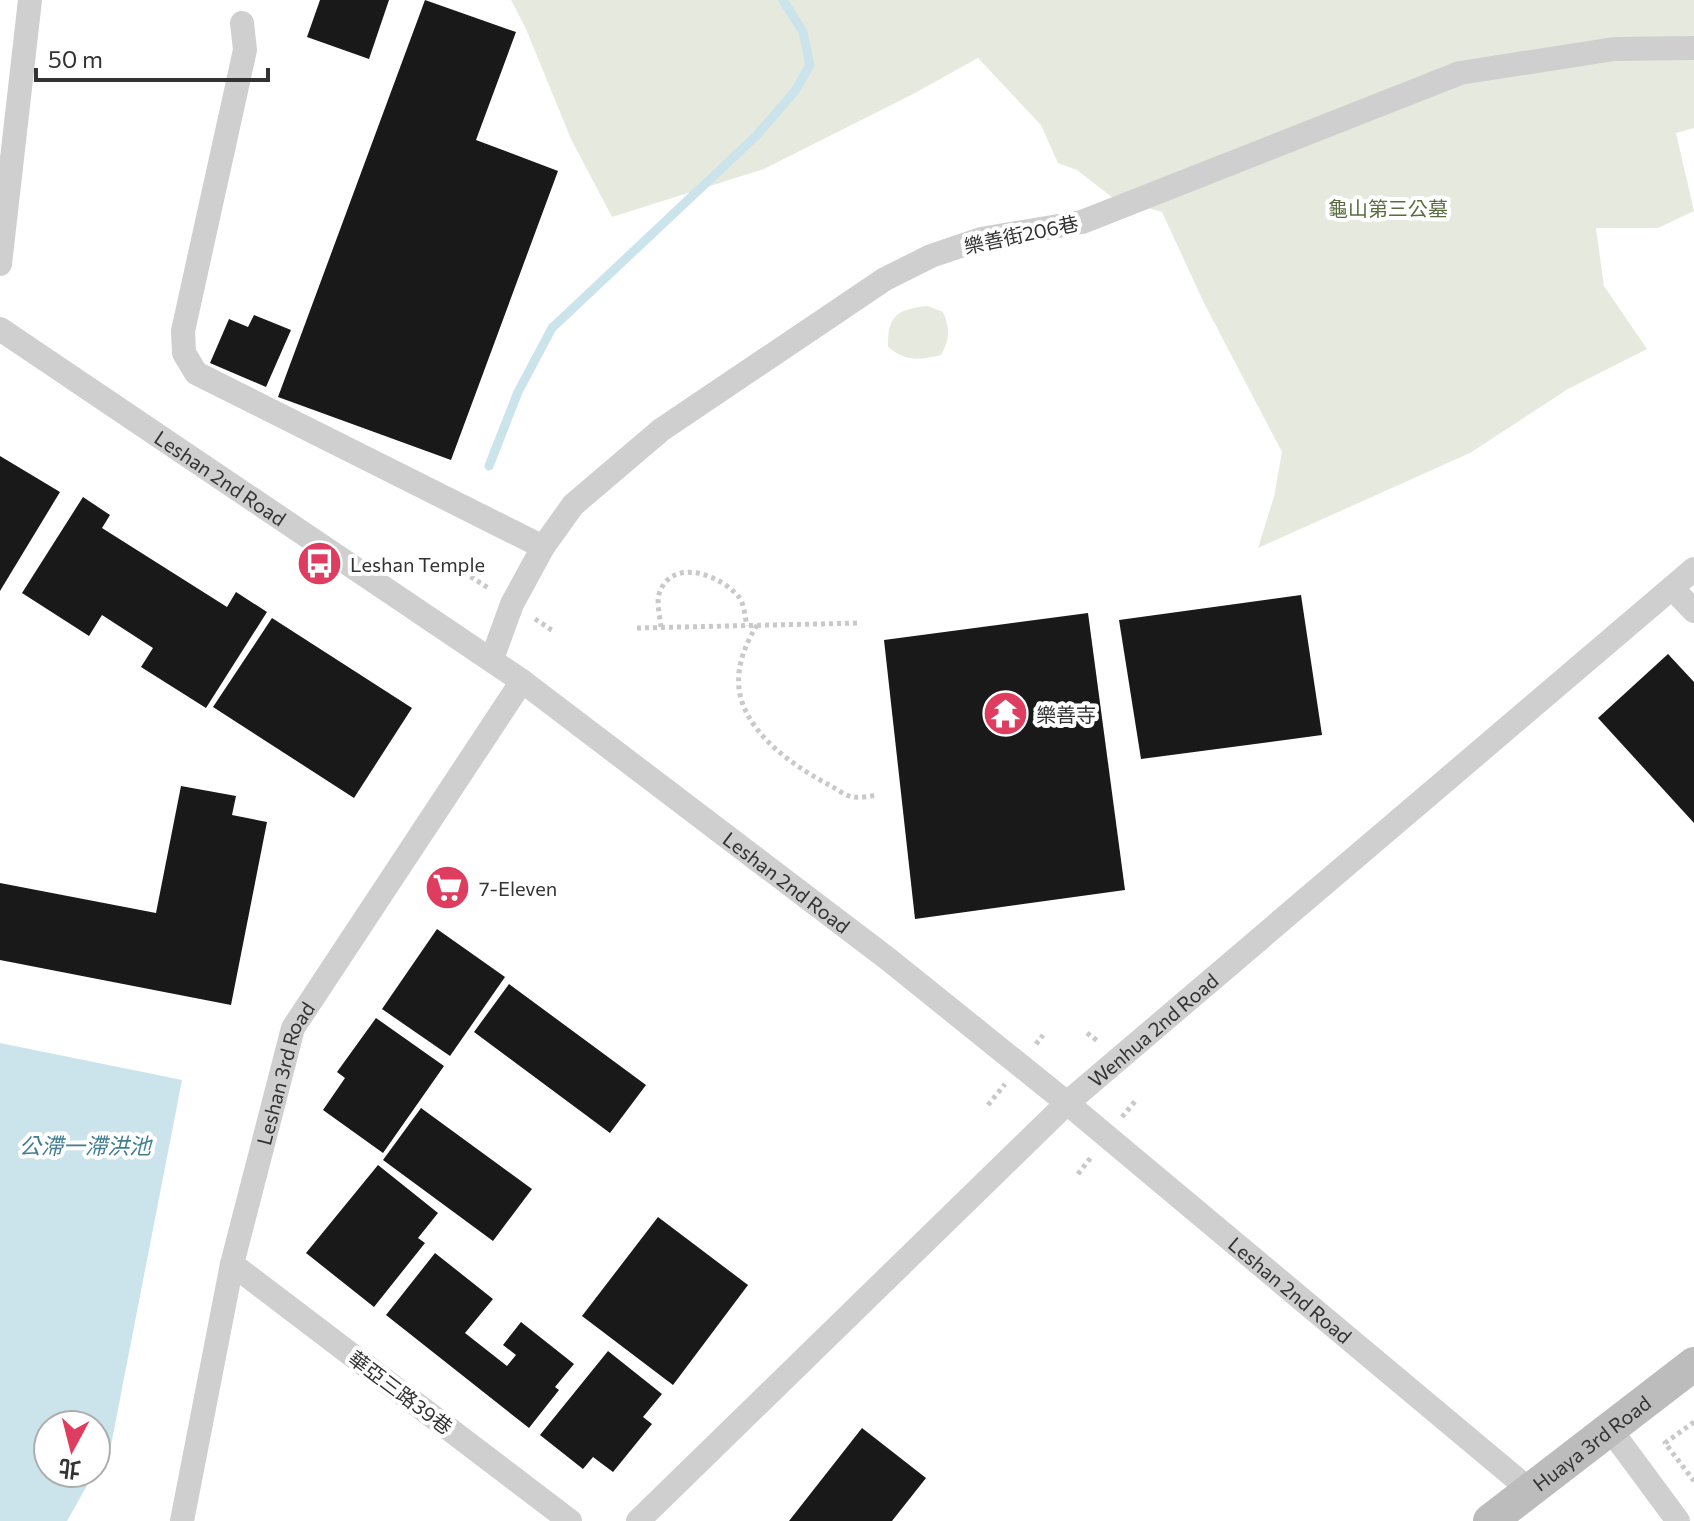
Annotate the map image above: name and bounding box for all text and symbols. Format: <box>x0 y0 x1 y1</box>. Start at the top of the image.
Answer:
scale bar <box>36 32 268 82</box>
text: 50 m <box>48 44 103 73</box>
park label: 龜山第三公墓 <box>1328 196 1448 220</box>
street label: 樂善街206巷 <box>962 210 1080 258</box>
street label: Leshan 2nd Road <box>150 425 291 530</box>
bus stop icon: Leshan Temple <box>295 540 343 588</box>
place label: Leshan Temple <box>350 552 485 576</box>
temple icon: 樂善寺 <box>981 690 1029 738</box>
place label: 樂善寺 <box>1036 702 1096 726</box>
street label: Leshan 2nd Road <box>718 826 855 938</box>
supermarket icon: 7-Eleven <box>424 864 472 912</box>
place label: 7-Eleven <box>479 876 557 900</box>
street label: Wenhua 2nd Road <box>1083 968 1223 1092</box>
street label: Leshan 3rd Road <box>251 997 319 1148</box>
water label: 公滯一滯洪池 <box>19 1132 153 1159</box>
street label: Leshan 2nd Road <box>1224 1231 1357 1348</box>
street label: 華亞三路39巷 <box>344 1345 458 1439</box>
street label: Huaya 3rd Road <box>1528 1390 1655 1496</box>
north arrow <box>32 1409 112 1489</box>
text: 北 <box>57 1455 82 1484</box>

